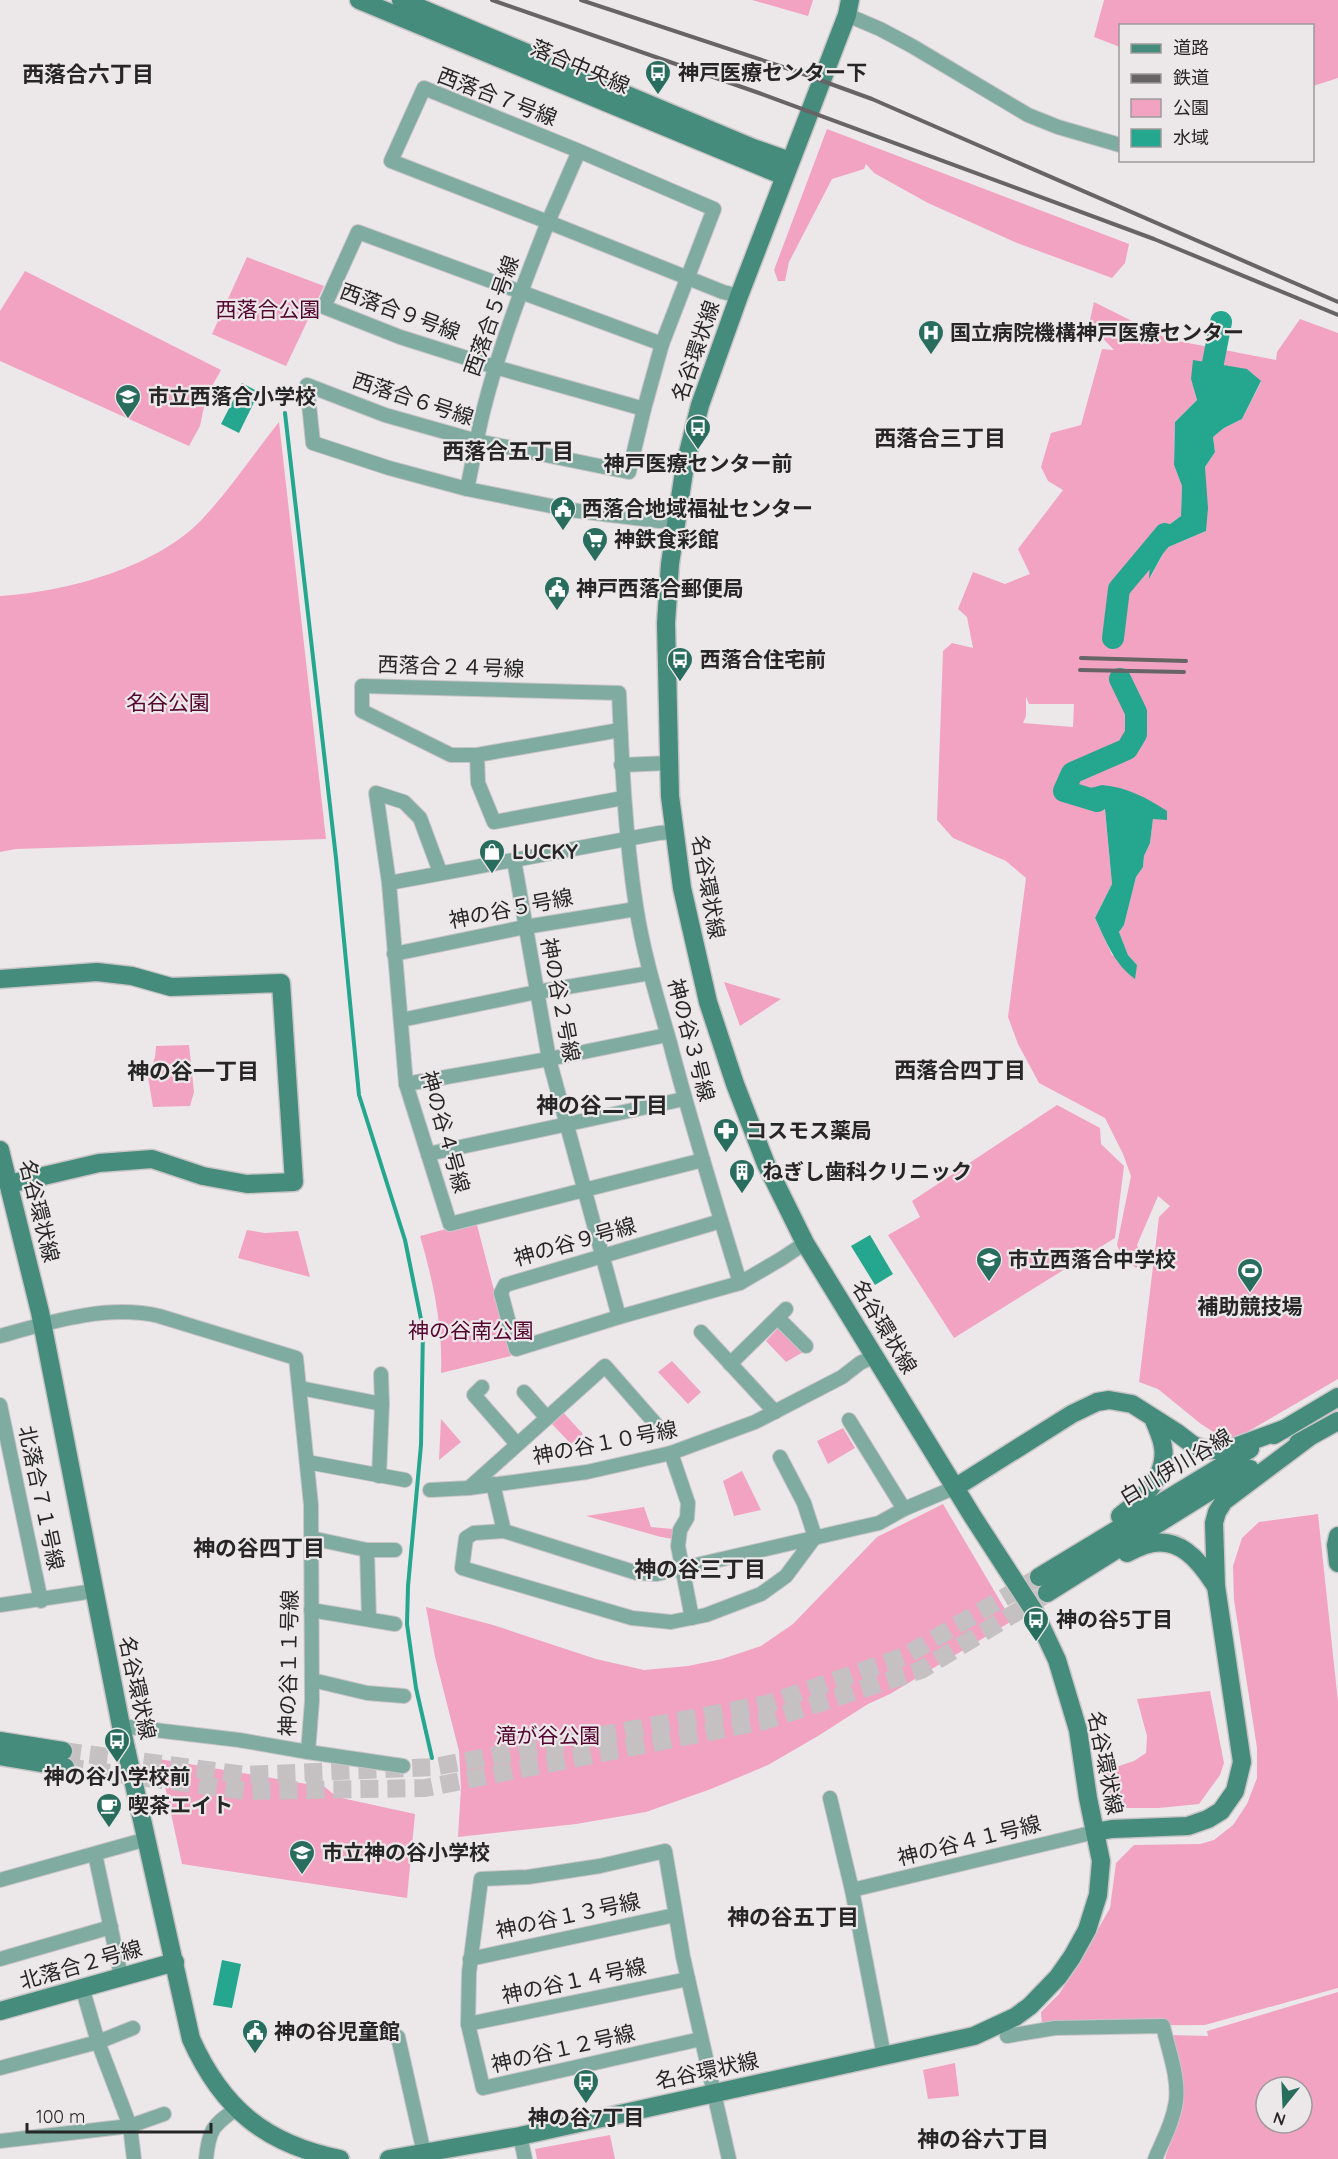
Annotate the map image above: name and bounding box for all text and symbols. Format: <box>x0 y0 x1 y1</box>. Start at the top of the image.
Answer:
legend <box>1119 24 1314 162</box>
street label: 落合中央線 <box>527 34 634 99</box>
text: 道路 <box>1173 36 1209 59</box>
bus stop icon: 神戸医療センター下 <box>643 58 673 96</box>
place label: 神戸医療センター下 <box>678 59 867 85</box>
district label: 西落合六丁目 <box>22 60 154 88</box>
street label: 西落合７号線 <box>434 61 561 131</box>
text: 鉄道 <box>1173 66 1209 89</box>
text: 公園 <box>1173 96 1209 119</box>
text: 水域 <box>1173 126 1209 149</box>
street label: 西落合５号線 <box>458 252 524 379</box>
street label: 西落合９号線 <box>337 277 464 345</box>
park label: 西落合公園 <box>216 296 321 322</box>
street label: 名谷環状線 <box>666 297 724 405</box>
hospital icon: 国立病院機構神戸医療センター <box>916 318 946 356</box>
place label: 国立病院機構神戸医療センター <box>950 319 1244 345</box>
street label: 西落合６号線 <box>349 366 477 430</box>
school or university icon: 市立西落合小学校 <box>113 382 143 420</box>
place label: 市立西落合小学校 <box>148 383 316 409</box>
bus stop icon: 神戸医療センター前 <box>683 413 713 451</box>
district label: 西落合三丁目 <box>874 424 1006 452</box>
district label: 西落合五丁目 <box>442 437 574 465</box>
place label: 神戸医療センター前 <box>604 450 793 476</box>
public building icon: 西落合地域福祉センター <box>548 494 578 532</box>
place label: 西落合地域福祉センター <box>582 495 813 521</box>
supermarket icon: 神鉄食彩館 <box>580 525 610 563</box>
place label: 神鉄食彩館 <box>614 526 719 552</box>
public building icon: 神戸西落合郵便局 <box>542 574 572 612</box>
place label: 神戸西落合郵便局 <box>576 575 744 601</box>
bus stop icon: 西落合住宅前 <box>665 645 695 683</box>
place label: 西落合住宅前 <box>700 646 826 672</box>
street label: 西落合２４号線 <box>377 650 525 682</box>
park label: 名谷公園 <box>126 689 210 715</box>
street label: 名谷環状線 <box>687 833 731 941</box>
shop icon: LUCKY <box>477 837 507 875</box>
place label: LUCKY <box>512 838 579 864</box>
street label: 神の谷５号線 <box>446 883 575 933</box>
street label: 神の谷２号線 <box>536 935 586 1064</box>
street label: 神の谷３号線 <box>663 976 721 1104</box>
district label: 西落合四丁目 <box>894 1056 1026 1084</box>
district label: 神の谷一丁目 <box>127 1057 259 1085</box>
street label: 神の谷４号線 <box>416 1068 476 1196</box>
district label: 神の谷二丁目 <box>536 1091 668 1119</box>
pharmacy icon: コスモス薬局 <box>711 1116 741 1154</box>
place label: コスモス薬局 <box>746 1117 872 1143</box>
street label: 名谷環状線 <box>15 1157 65 1265</box>
building icon: ねぎし歯科クリニック <box>727 1157 757 1195</box>
place label: ねぎし歯科クリニック <box>762 1158 972 1184</box>
street label: 神の谷９号線 <box>511 1211 639 1271</box>
school or university icon: 市立西落合中学校 <box>974 1245 1004 1283</box>
place label: 市立西落合中学校 <box>1008 1246 1176 1272</box>
sports icon: 補助競技場 <box>1235 1256 1265 1294</box>
street label: 名谷環状線 <box>847 1275 923 1378</box>
place label: 補助競技場 <box>1198 1293 1303 1319</box>
park label: 神の谷南公園 <box>408 1317 534 1343</box>
street label: 神の谷１０号線 <box>530 1415 679 1469</box>
street label: 北落合７１号線 <box>14 1423 70 1572</box>
street label: 白川伊川谷線 <box>1115 1423 1236 1510</box>
district label: 神の谷四丁目 <box>193 1534 325 1562</box>
district label: 神の谷三丁目 <box>634 1555 766 1583</box>
street label: 神の谷１１号線 <box>274 1589 302 1737</box>
bus stop icon: 神の谷5丁目 <box>1021 1605 1051 1643</box>
place label: 神の谷5丁目 <box>1056 1606 1173 1632</box>
street label: 名谷環状線 <box>114 1634 162 1742</box>
street label: 名谷環状線 <box>1083 1709 1129 1817</box>
park label: 滝が谷公園 <box>496 1722 601 1748</box>
bus stop icon: 神の谷小学校前 <box>102 1726 132 1764</box>
place label: 神の谷小学校前 <box>44 1763 191 1789</box>
cafe icon: 喫茶エイト <box>94 1791 124 1829</box>
place label: 喫茶エイト <box>128 1792 233 1818</box>
street label: 神の谷４１号線 <box>894 1810 1043 1870</box>
school or university icon: 市立神の谷小学校 <box>287 1838 317 1876</box>
place label: 市立神の谷小学校 <box>322 1839 490 1865</box>
street label: 神の谷１３号線 <box>493 1887 642 1943</box>
district label: 神の谷五丁目 <box>727 1903 859 1931</box>
street label: 北落合２号線 <box>17 1934 145 1994</box>
street label: 神の谷１４号線 <box>499 1952 648 2008</box>
public building icon: 神の谷児童館 <box>240 2017 270 2055</box>
place label: 神の谷児童館 <box>274 2018 400 2044</box>
street label: 神の谷１２号線 <box>488 2019 637 2077</box>
street label: 名谷環状線 <box>653 2046 761 2094</box>
bus stop icon: 神の谷7丁目 <box>571 2067 601 2105</box>
north arrow <box>1254 2075 1314 2135</box>
scale bar <box>27 2096 212 2134</box>
place label: 神の谷7丁目 <box>528 2104 644 2130</box>
text: 100 m <box>36 2105 85 2128</box>
text: N <box>1271 2108 1288 2131</box>
district label: 神の谷六丁目 <box>917 2125 1049 2153</box>

